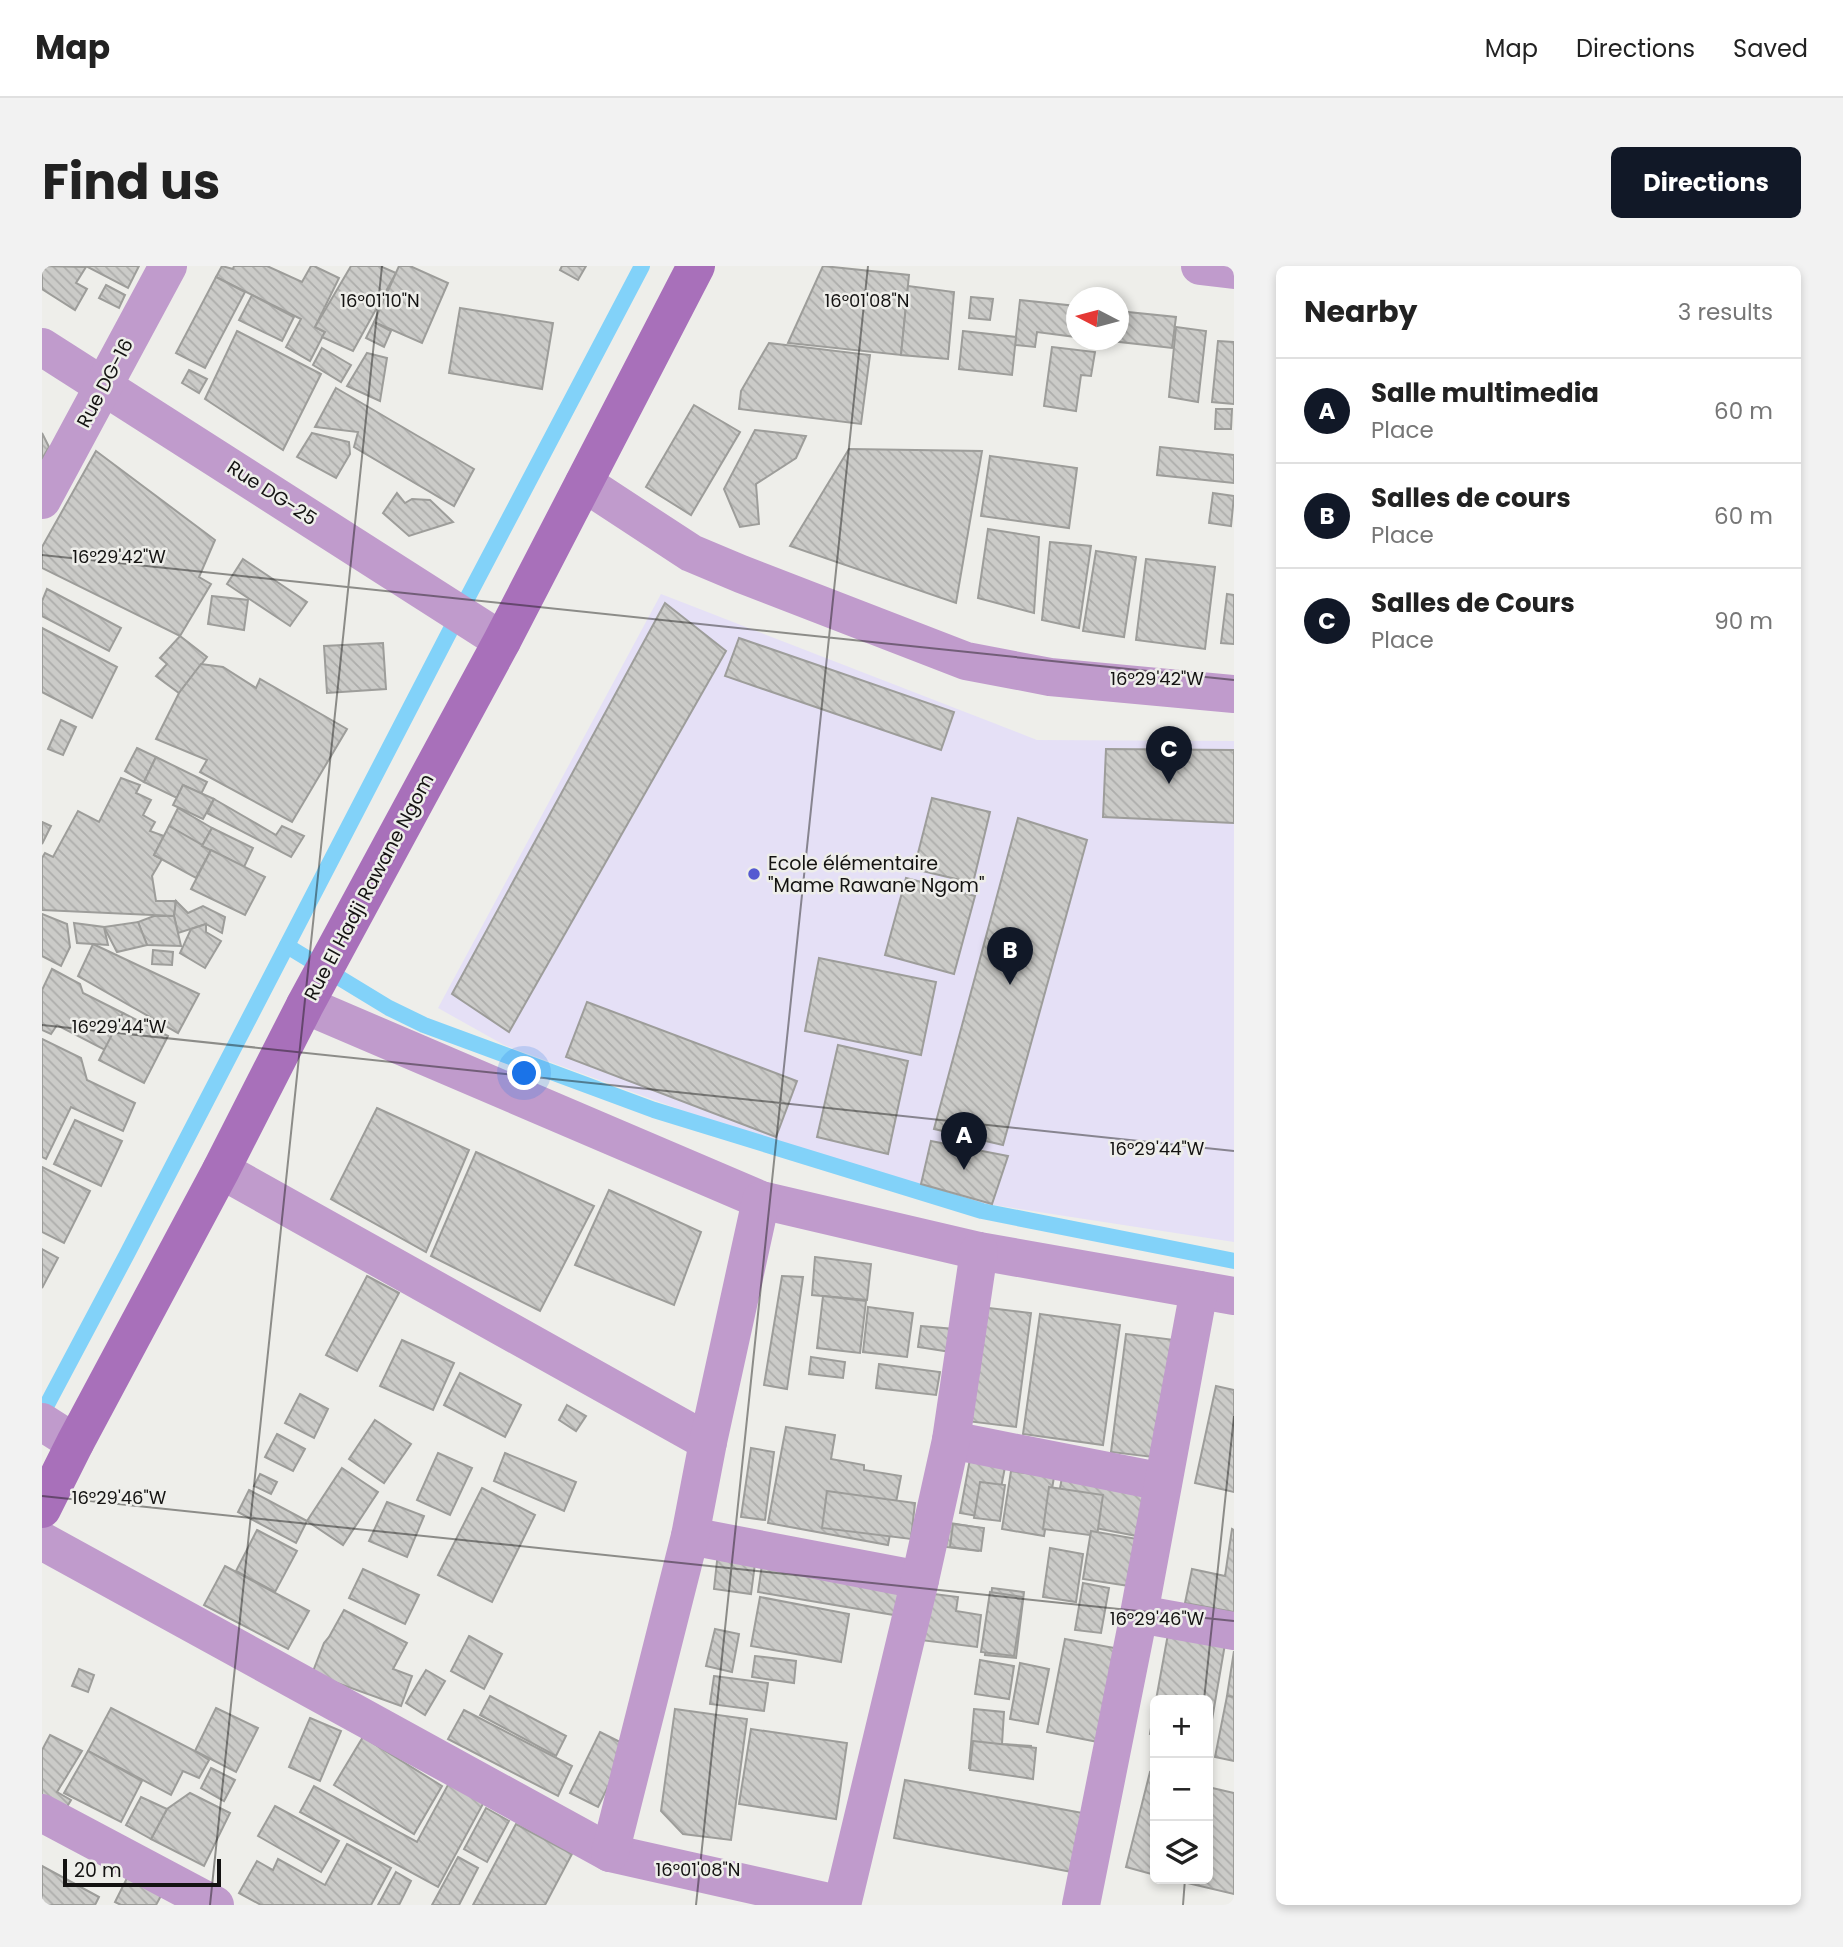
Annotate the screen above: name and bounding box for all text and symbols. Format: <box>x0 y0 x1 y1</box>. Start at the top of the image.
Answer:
text: Map <box>35 24 110 71</box>
text: Map <box>1485 32 1538 65</box>
text: Directions <box>1576 32 1695 65</box>
text: Saved <box>1733 32 1808 65</box>
button: Directions <box>1611 147 1801 218</box>
text: Find us <box>42 148 220 216</box>
north arrow <box>1066 287 1129 350</box>
text: 16°01'10"N <box>340 288 420 313</box>
text: 16°01'08"N <box>824 288 910 313</box>
text: Nearby <box>1304 290 1418 333</box>
text: 3 results <box>1678 296 1773 328</box>
street label: Rue DG-16 <box>70 334 140 432</box>
text: Salle multimedia <box>1371 375 1599 411</box>
text: A <box>1319 395 1335 427</box>
text: 60 m <box>1714 395 1773 427</box>
text: Place <box>1371 414 1434 446</box>
street label: Rue DG-25 <box>222 454 322 532</box>
text: Salles de cours <box>1371 480 1571 516</box>
text: B <box>1319 500 1335 532</box>
text: 60 m <box>1714 500 1773 532</box>
text: Place <box>1371 519 1434 551</box>
text: 16°29'42"W <box>72 544 166 569</box>
text: Salles de Cours <box>1371 585 1575 621</box>
text: C <box>1318 605 1336 637</box>
text: 90 m <box>1714 605 1773 637</box>
text: Place <box>1371 624 1434 656</box>
text: 16°29'42"W <box>1110 666 1204 691</box>
pin: C <box>1146 726 1192 784</box>
street label: Rue El Hadji Rawane Ngom <box>298 769 440 1005</box>
place label: Ecole élémentaire "Mame Rawane Ngom" <box>768 850 985 899</box>
marker: Ecole élémentaire "Mame Rawane Ngom" <box>746 866 762 882</box>
pin: B <box>987 927 1033 985</box>
text: 16°29'44"W <box>72 1014 167 1039</box>
your location <box>507 1056 541 1090</box>
pin: A <box>941 1112 987 1170</box>
text: 16°29'44"W <box>1110 1136 1205 1161</box>
text: 16°29'46"W <box>72 1485 167 1510</box>
text: 16°29'46"W <box>1110 1606 1205 1631</box>
map controls <box>1150 1695 1213 1884</box>
button: + <box>1150 1695 1213 1758</box>
button: − <box>1150 1758 1213 1821</box>
button: layers <box>1150 1821 1213 1884</box>
scale bar <box>63 1856 220 1888</box>
text: 20 m <box>74 1857 122 1884</box>
text: 16°01'08"N <box>655 1857 741 1882</box>

